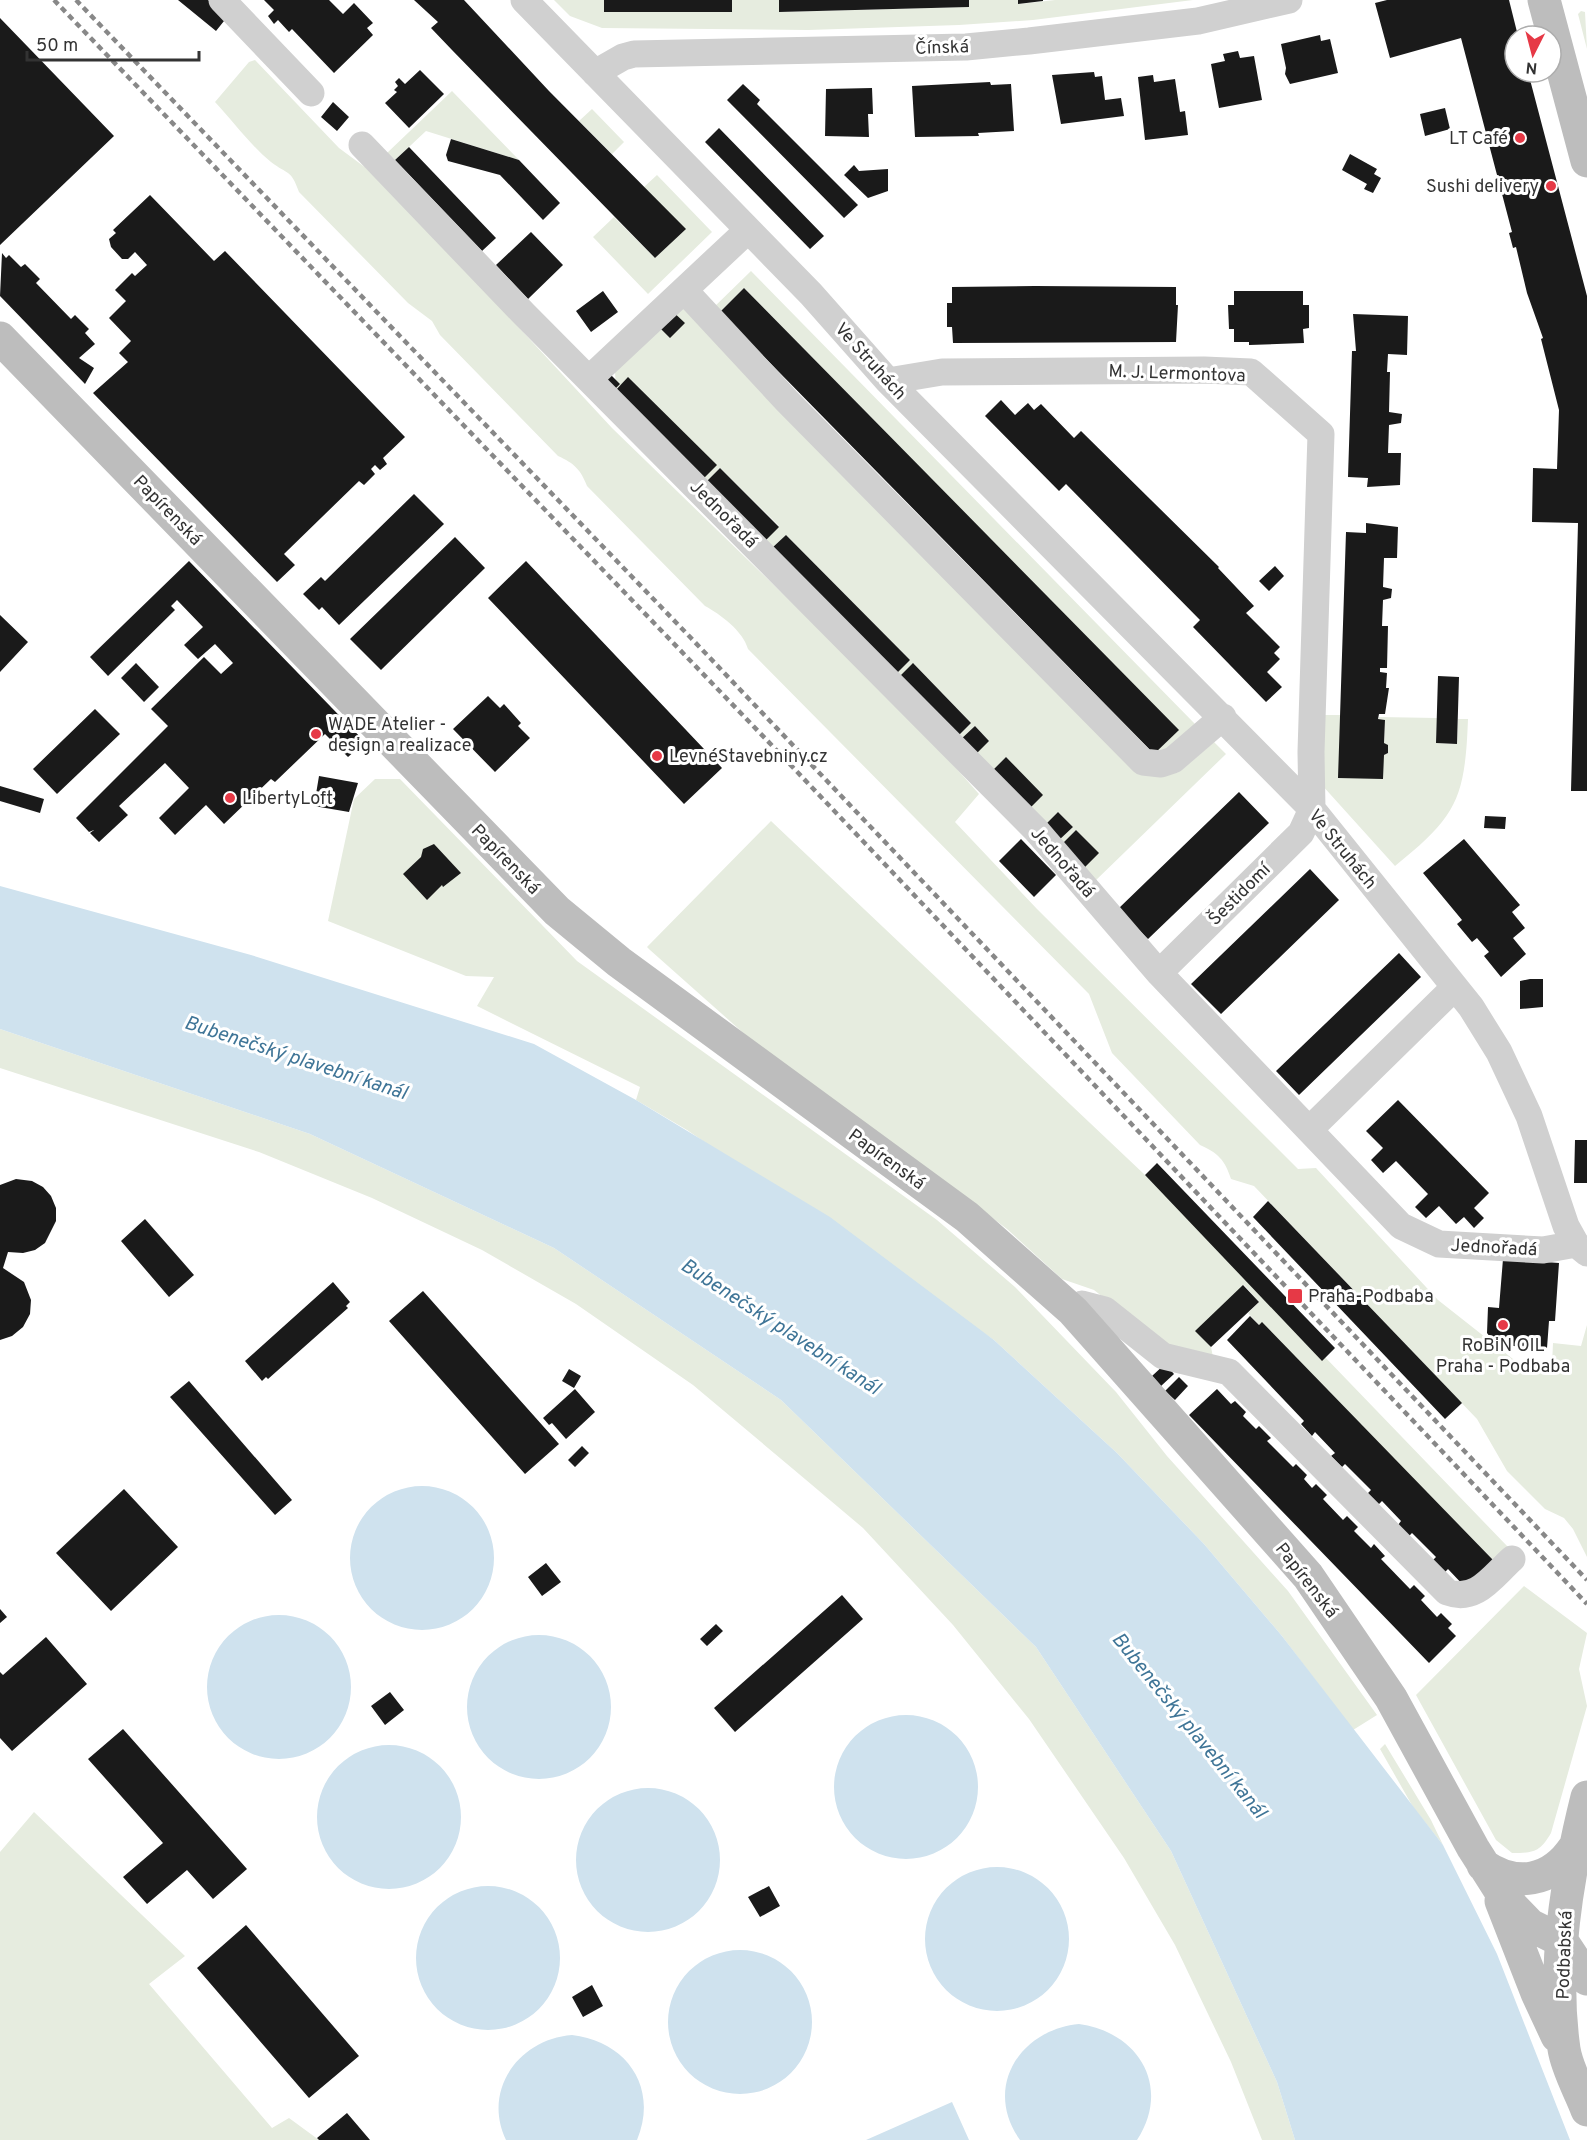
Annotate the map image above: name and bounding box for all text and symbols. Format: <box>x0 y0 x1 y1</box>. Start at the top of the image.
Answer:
scale bar <box>27 24 200 62</box>
north arrow <box>1503 24 1563 84</box>
street label: Čínská <box>915 34 969 61</box>
text: 50 m <box>36 35 78 58</box>
text: N <box>1525 56 1538 77</box>
place label: LT Café <box>1449 128 1508 151</box>
marker: LT Café <box>1513 131 1527 145</box>
place label: Sushi delivery <box>1426 176 1539 199</box>
marker: Sushi delivery <box>1544 179 1558 193</box>
street label: Ve Struhách <box>829 319 911 405</box>
street label: M. J. Lermontova <box>1108 361 1246 388</box>
street label: Papírenská <box>128 471 206 551</box>
street label: Jednořadá <box>684 476 762 554</box>
place label: WADE Atelier - design a realizace <box>328 714 472 758</box>
marker: WADE Atelier - design a realizace <box>309 727 323 741</box>
place label: LevnéStavebniny.cz <box>669 746 828 769</box>
marker: LevnéStavebniny.cz <box>650 749 664 763</box>
place label: LibertyLoft <box>242 788 333 811</box>
marker: LibertyLoft <box>223 791 237 805</box>
street label: Ve Struhách <box>1303 805 1381 895</box>
street label: Papírenská <box>466 820 544 900</box>
street label: Jednořadá <box>1025 823 1099 903</box>
street label: Šestidomí <box>1203 857 1277 931</box>
water label: Bubenečský plavební kanál <box>181 1011 411 1107</box>
street label: Papírenská <box>843 1125 929 1196</box>
street label: Jednořadá <box>1450 1235 1538 1262</box>
water label: Bubenečský plavební kanál <box>675 1253 885 1402</box>
place label: Praha-Podbaba <box>1308 1286 1434 1309</box>
marker: Praha-Podbaba <box>1286 1287 1304 1305</box>
marker: RoBiN OIL Praha - Podbaba <box>1496 1318 1510 1332</box>
place label: RoBiN OIL Praha - Podbaba <box>1436 1335 1570 1379</box>
street label: Papírenská <box>1269 1539 1342 1623</box>
water label: Bubenečský plavební kanál <box>1105 1628 1272 1826</box>
street label: Podbabská <box>1552 1910 1579 2000</box>

